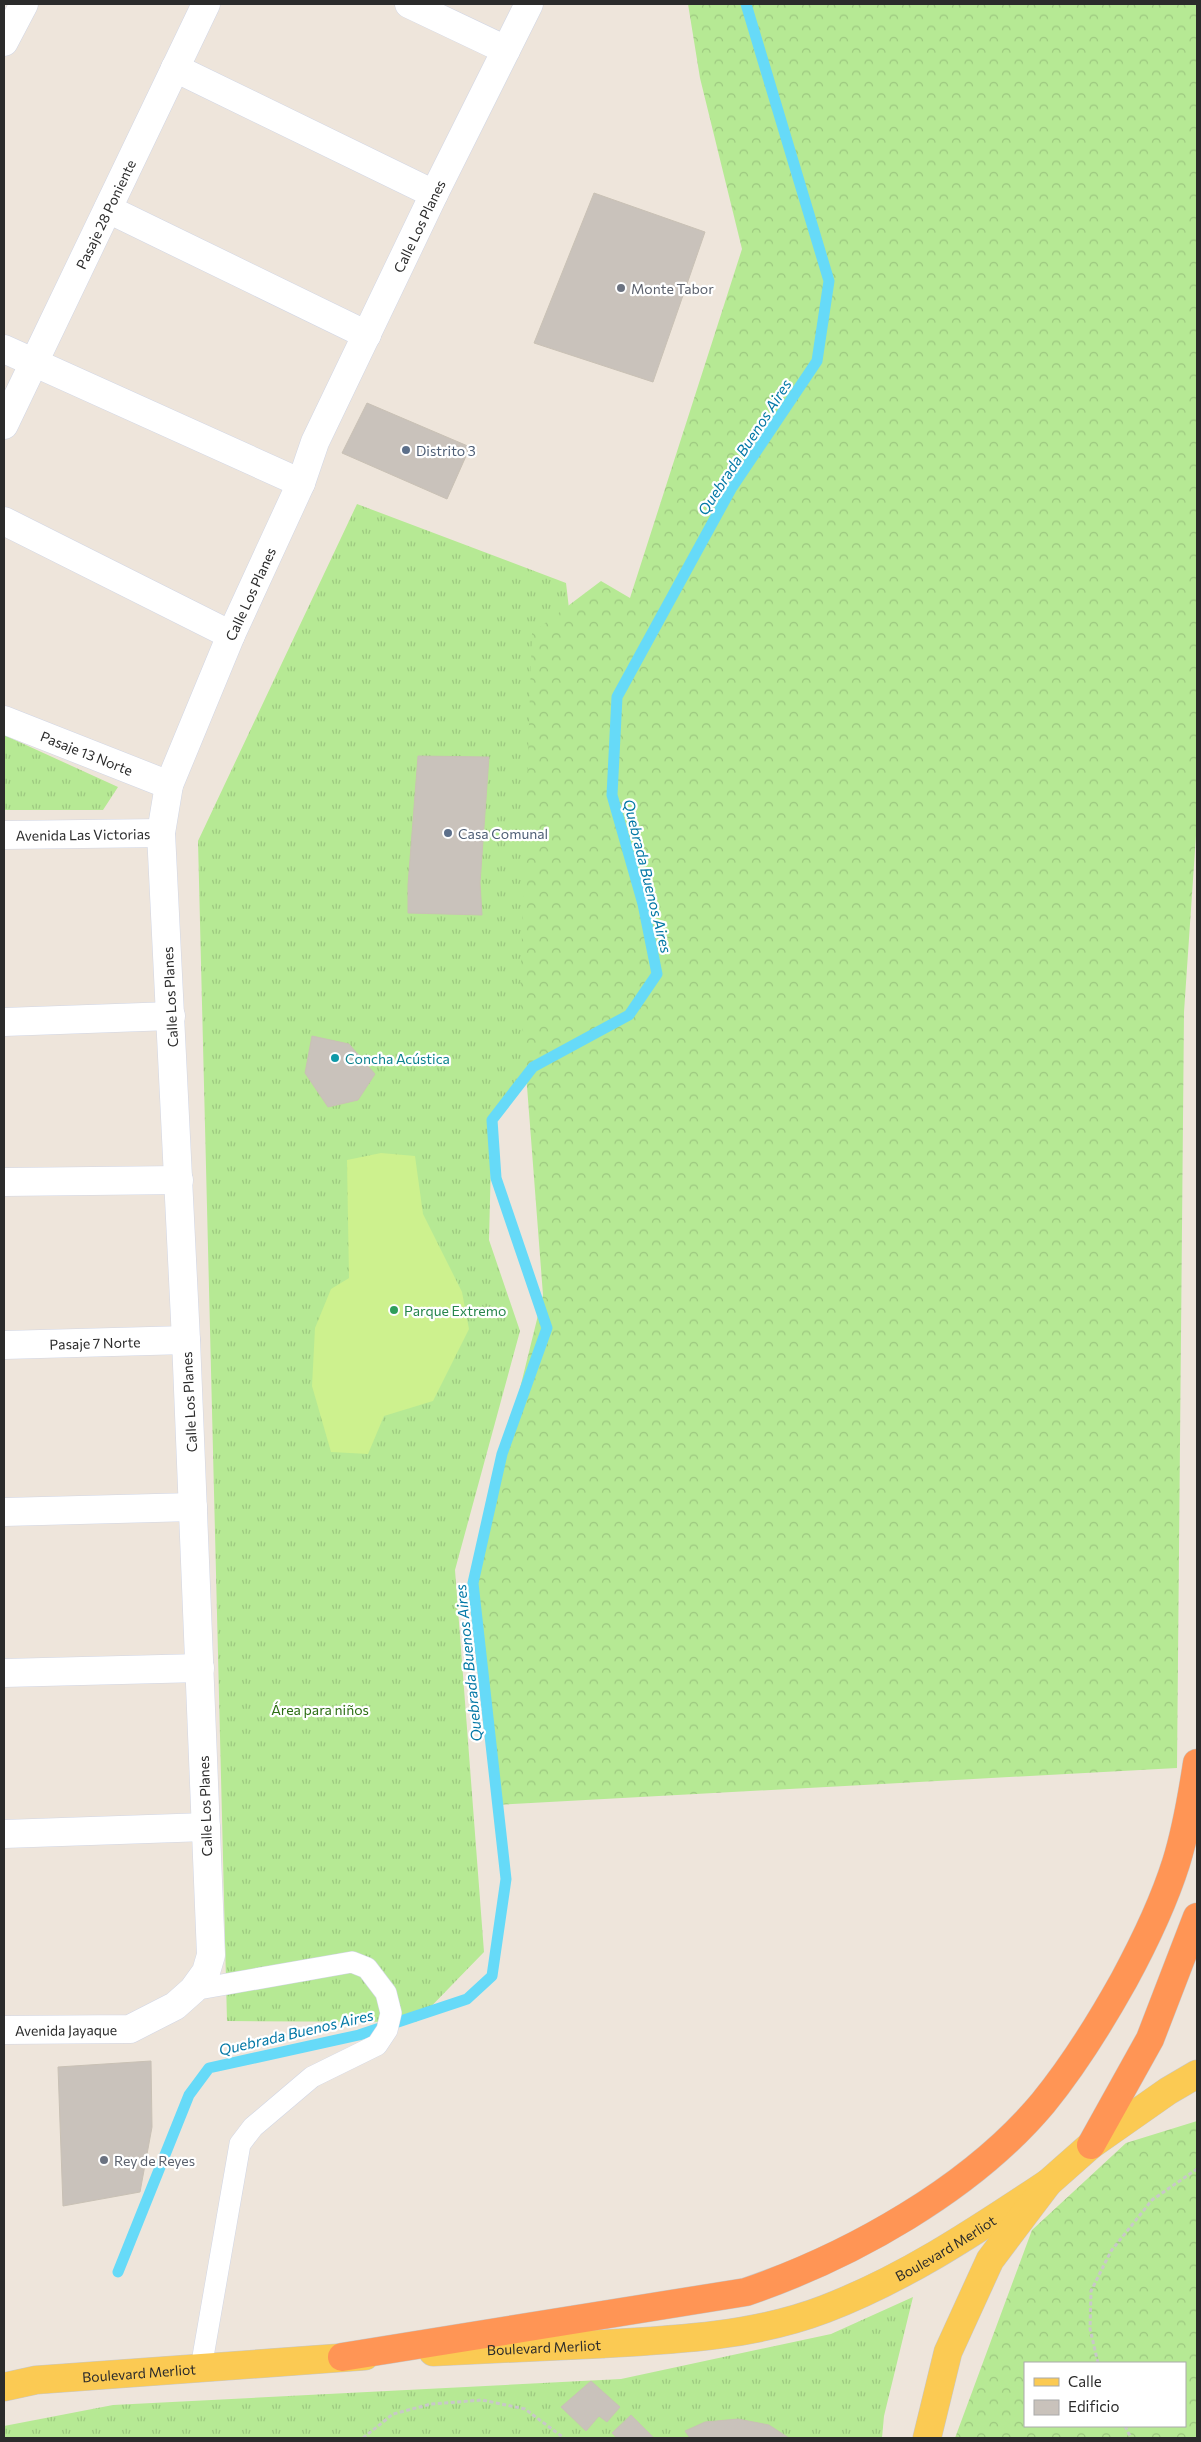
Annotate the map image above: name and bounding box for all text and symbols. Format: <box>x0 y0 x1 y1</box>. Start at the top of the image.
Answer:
street label: Pasaje 28 Poniente <box>72 157 139 272</box>
street label: Calle Los Planes <box>389 177 448 275</box>
place label: Monte Tabor <box>631 280 714 297</box>
marker: Monte Tabor <box>615 282 627 294</box>
water label: Quebrada Buenos Aires <box>693 376 795 518</box>
place label: Distrito 3 <box>416 442 476 459</box>
marker: Distrito 3 <box>400 444 412 456</box>
street label: Calle Los Planes <box>221 544 279 643</box>
street label: Pasaje 13 Norte <box>38 727 135 778</box>
water label: Quebrada Buenos Aires <box>620 797 676 955</box>
street label: Avenida Las Victorias <box>16 825 150 843</box>
place label: Casa Comunal <box>458 825 548 842</box>
marker: Casa Comunal <box>442 827 454 839</box>
street label: Calle Los Planes <box>159 946 181 1048</box>
place label: Concha Acústica <box>345 1050 450 1067</box>
marker: Concha Acústica <box>329 1052 341 1064</box>
place label: Parque Extremo <box>404 1302 506 1319</box>
marker: Parque Extremo <box>388 1304 400 1316</box>
street label: Pasaje 7 Norte <box>49 1333 141 1352</box>
street label: Calle Los Planes <box>178 1351 200 1453</box>
water label: Quebrada Buenos Aires <box>451 1583 485 1743</box>
park label: Área para niños <box>271 1701 369 1718</box>
street label: Calle Los Planes <box>195 1755 215 1857</box>
water label: Quebrada Buenos Aires <box>217 2005 375 2059</box>
street label: Avenida Jayaque <box>15 2021 117 2038</box>
place label: Rey de Reyes <box>114 2152 195 2169</box>
marker: Rey de Reyes <box>98 2154 110 2166</box>
street label: Boulevard Merliot <box>892 2211 999 2284</box>
street label: Boulevard Merliot <box>486 2336 602 2358</box>
street label: Boulevard Merliot <box>81 2360 197 2385</box>
legend <box>1024 2362 1186 2427</box>
text: Calle <box>1068 2372 1102 2390</box>
text: Edificio <box>1068 2397 1119 2415</box>

